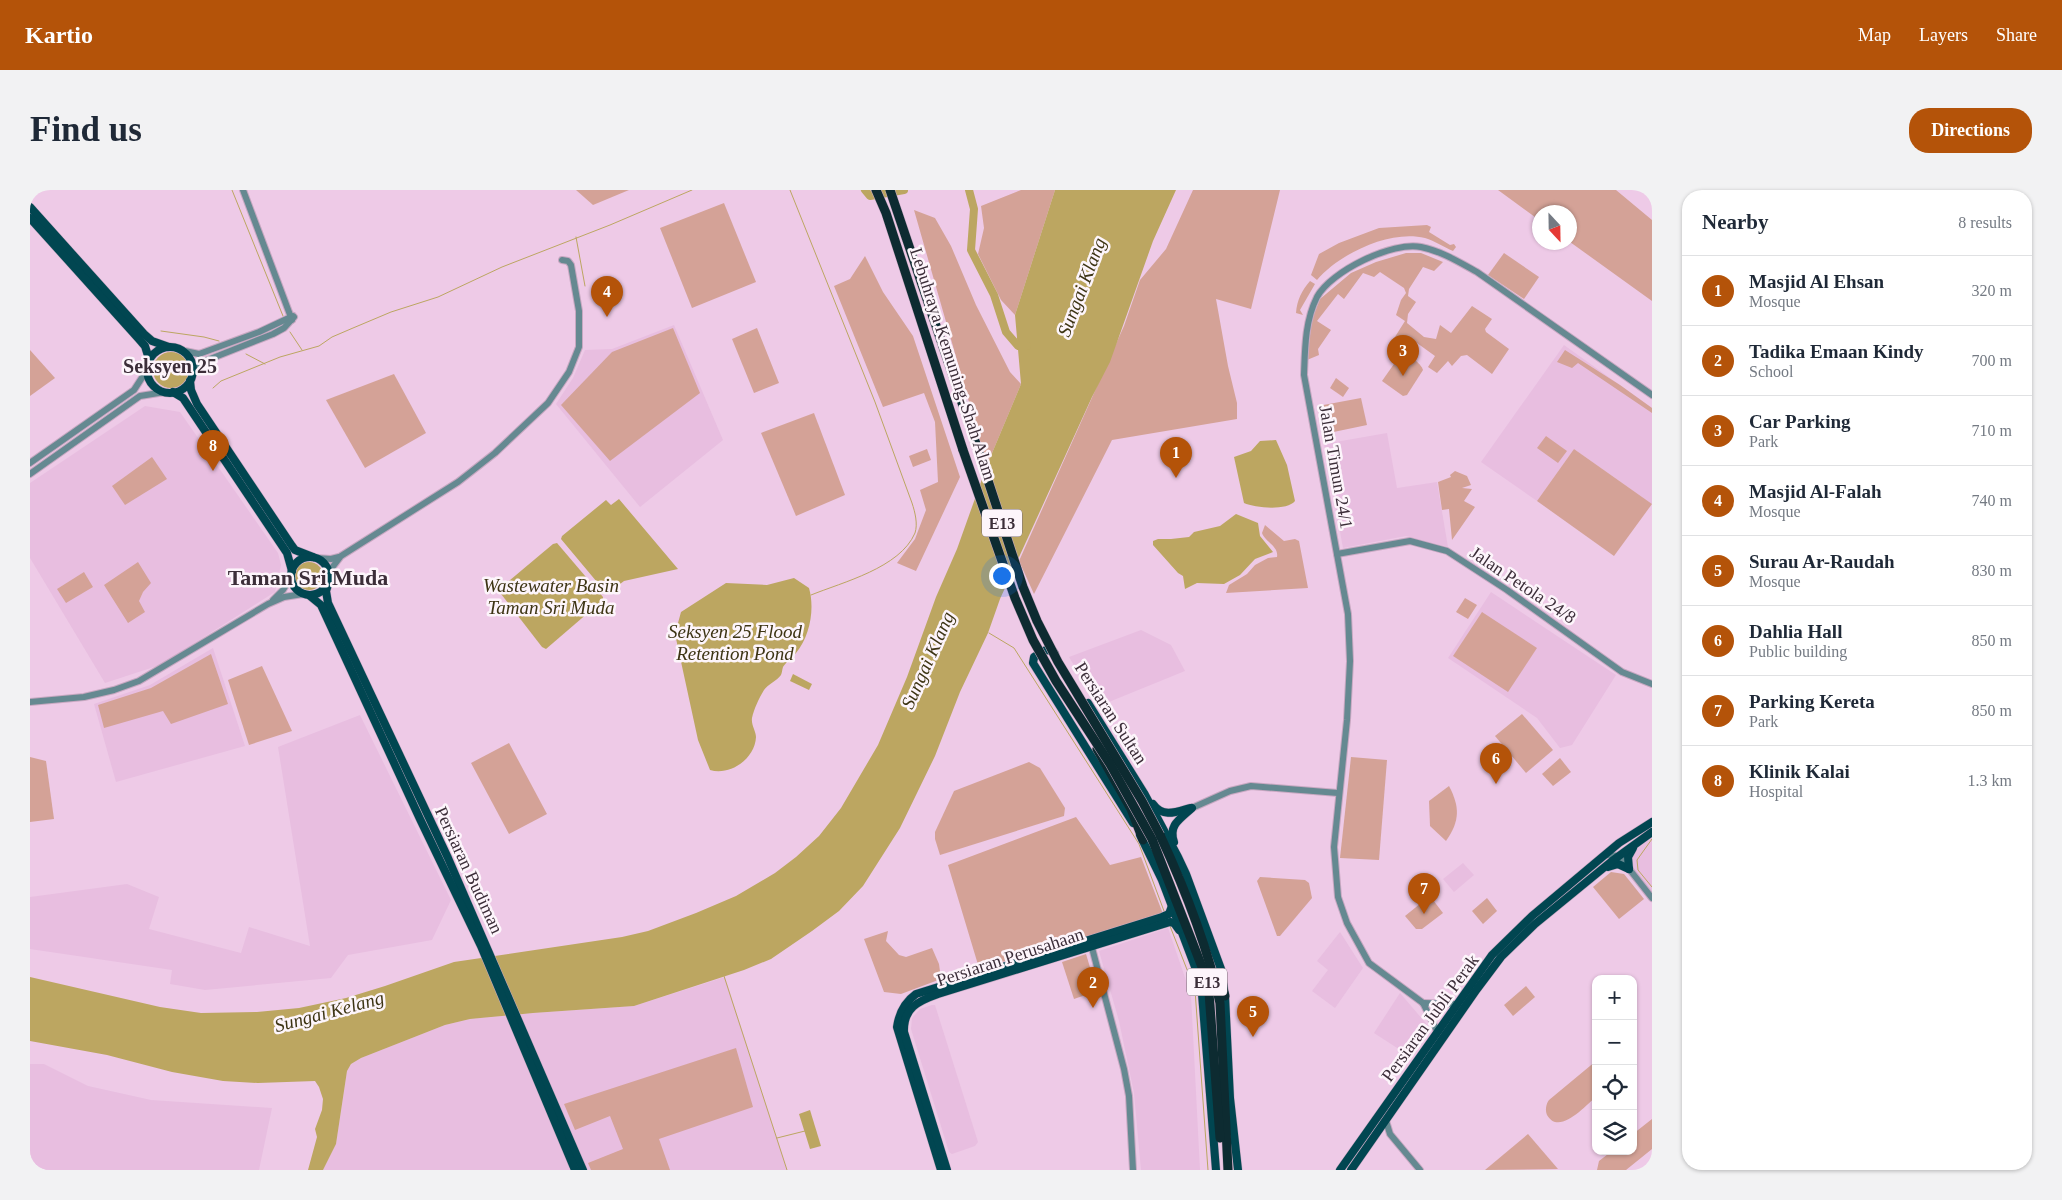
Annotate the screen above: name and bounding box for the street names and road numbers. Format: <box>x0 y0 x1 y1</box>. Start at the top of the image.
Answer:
street label: Lebuhraya Kemuning-Shah Alam <box>906 245 1000 483</box>
street label: Jalan Timun 24/1 <box>1315 404 1357 530</box>
road number: E13 <box>982 509 1022 536</box>
street label: Jalan Petola 24/8 <box>1466 542 1580 628</box>
street label: Persiaran Sultan <box>1071 658 1151 768</box>
street label: Persiaran Budiman <box>431 803 507 937</box>
street label: Persiaran Perusahaan <box>934 924 1086 990</box>
street label: Persiaran Jubli Perak <box>1377 951 1483 1085</box>
road number: E13 <box>1187 969 1227 996</box>

